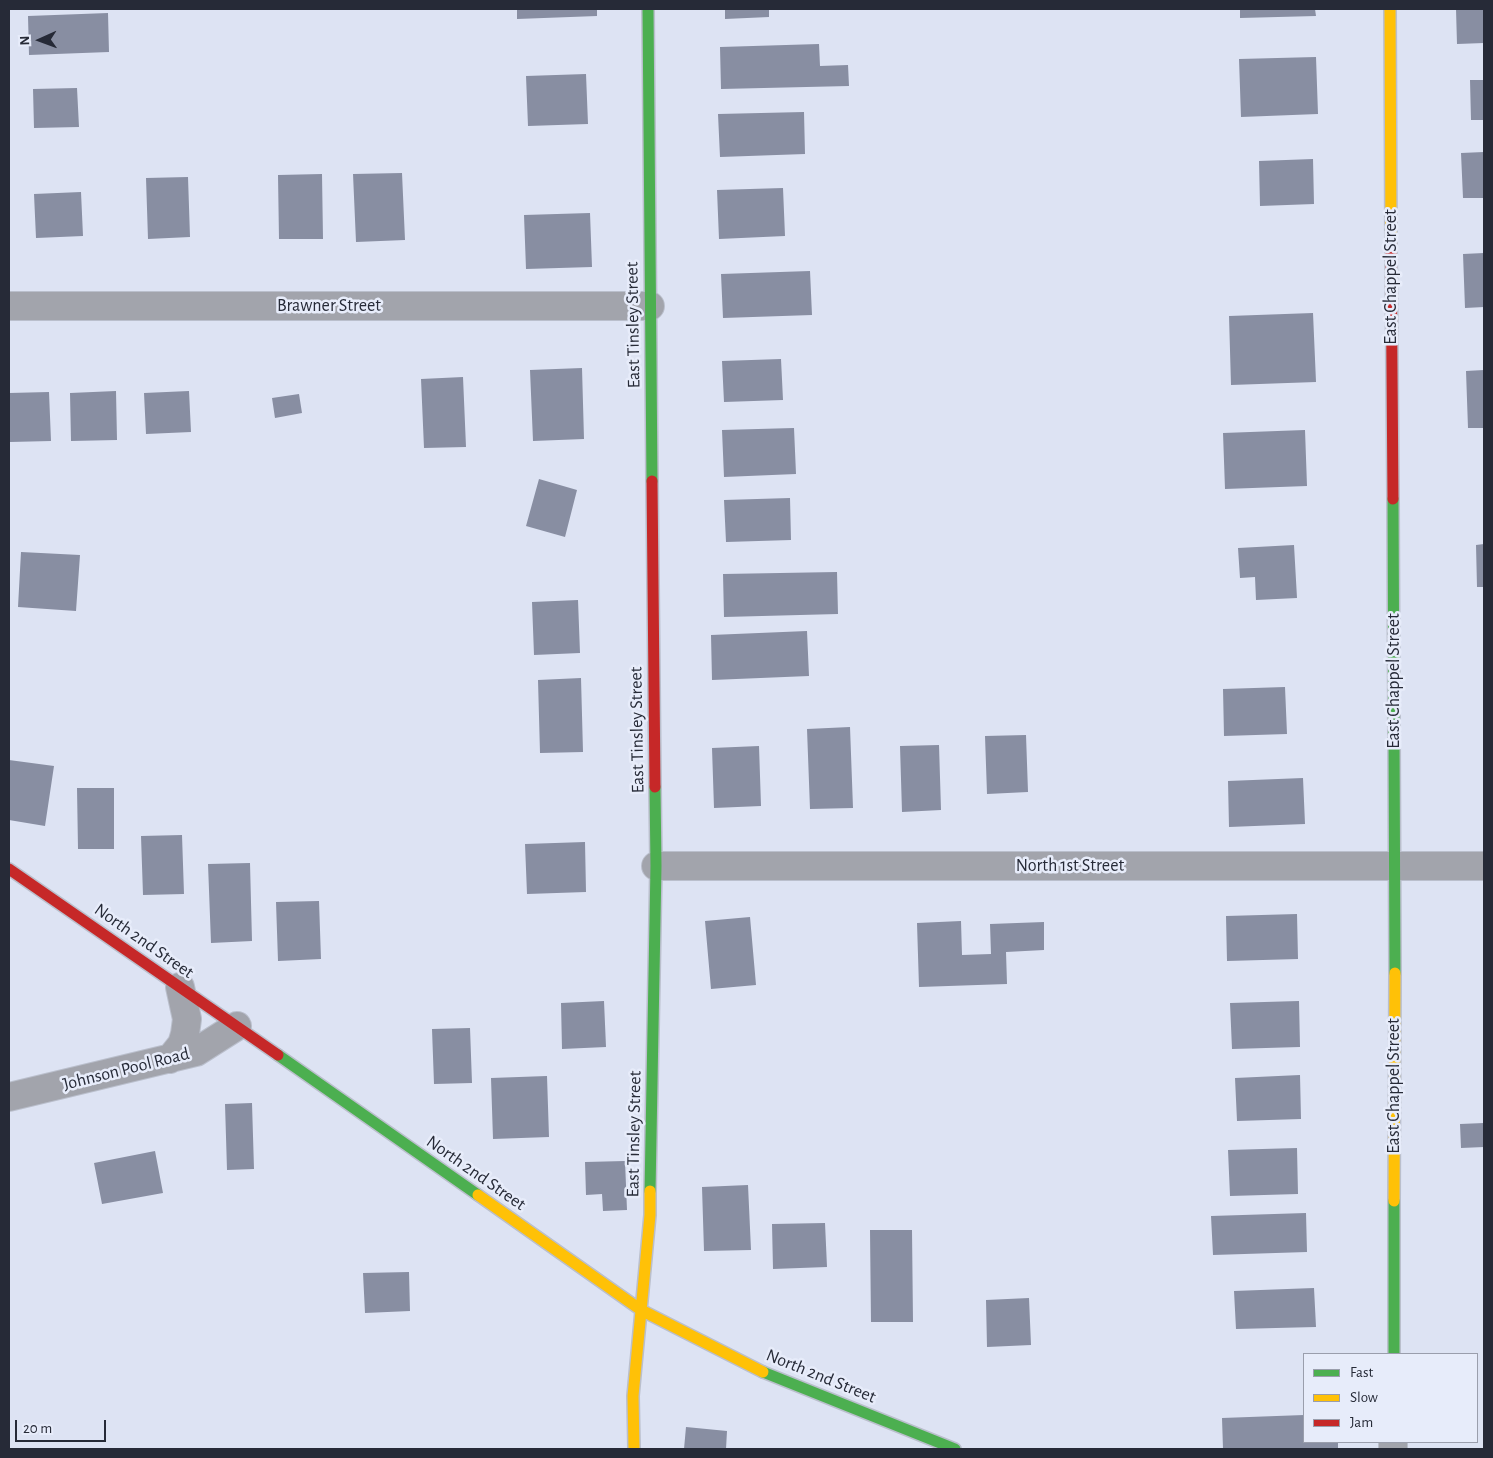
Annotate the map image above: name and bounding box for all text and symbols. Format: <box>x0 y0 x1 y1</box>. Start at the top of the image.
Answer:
north arrow <box>15 15 65 65</box>
text: N <box>18 35 32 46</box>
street label: East Chappel Street <box>1380 209 1402 345</box>
street label: East Tinsley Street <box>621 261 645 389</box>
street label: Brawner Street <box>277 295 381 317</box>
street label: East Chappel Street <box>1383 613 1405 749</box>
street label: East Tinsley Street <box>625 666 649 794</box>
street label: North 1st Street <box>1016 855 1124 877</box>
street label: North 2nd Street <box>90 899 198 983</box>
street label: East Chappel Street <box>1383 1018 1405 1154</box>
street label: Johnson Pool Road <box>61 1043 191 1095</box>
street label: East Tinsley Street <box>622 1070 646 1198</box>
street label: North 2nd Street <box>422 1131 530 1215</box>
street label: North 2nd Street <box>763 1344 879 1408</box>
legend <box>1303 1353 1478 1443</box>
text: Fast <box>1350 1365 1373 1380</box>
text: Slow <box>1350 1390 1378 1405</box>
scale bar <box>18 1410 109 1442</box>
text: Jam <box>1350 1415 1373 1430</box>
text: 20 m <box>23 1421 52 1436</box>

